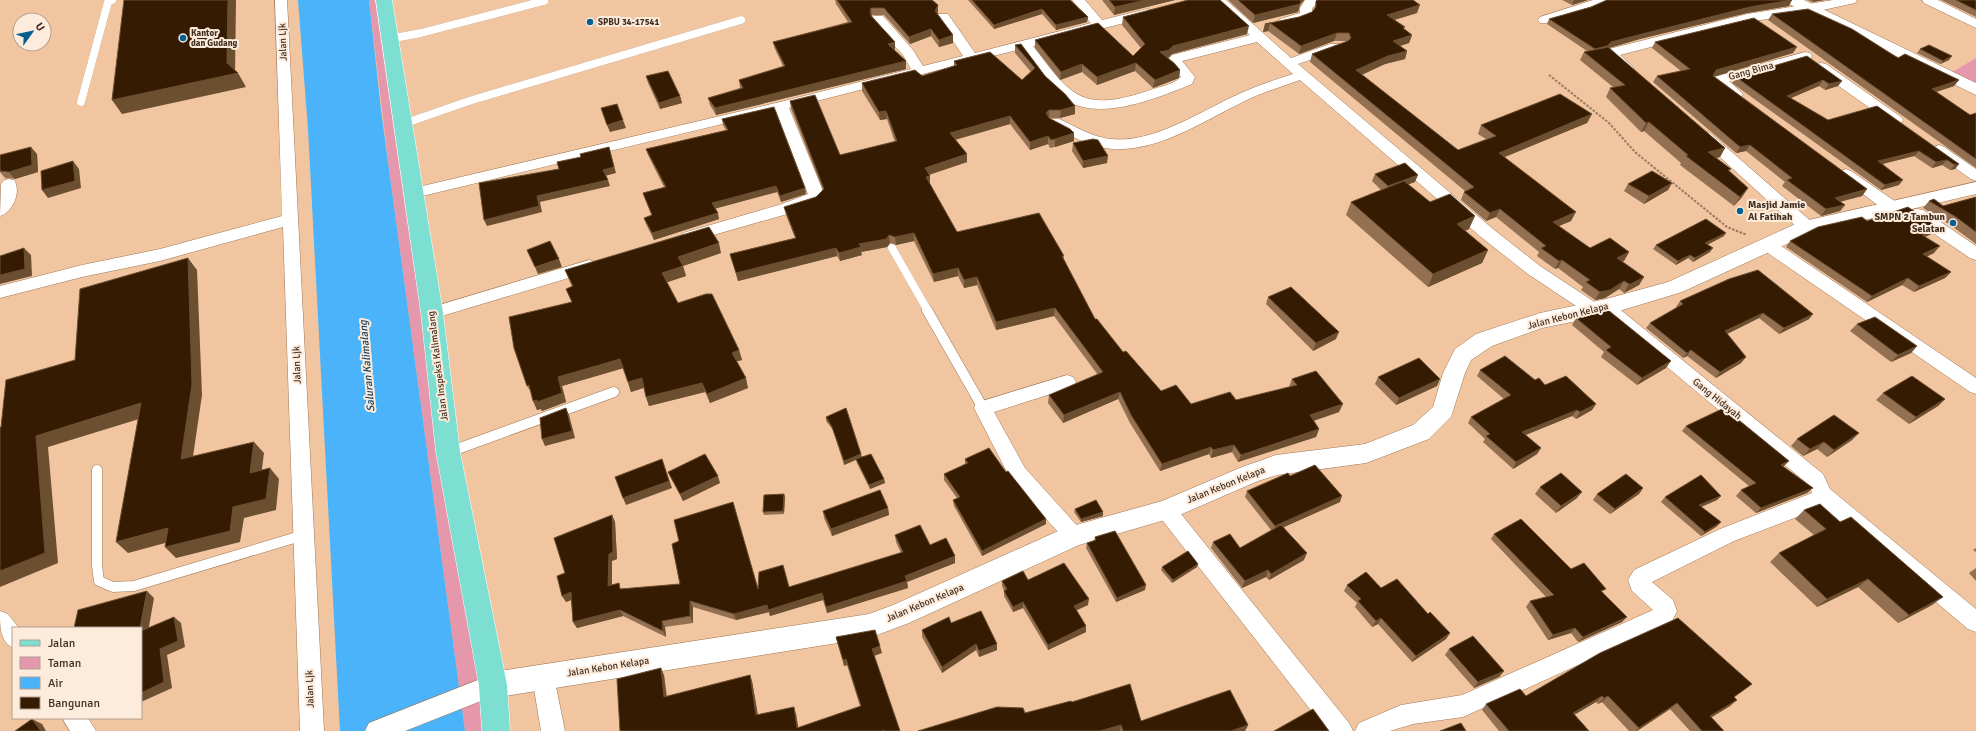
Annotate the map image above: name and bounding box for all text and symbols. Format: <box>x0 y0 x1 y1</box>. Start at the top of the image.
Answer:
north arrow <box>12 12 52 52</box>
marker: SPBU 34-17541 <box>585 17 595 27</box>
place label: SPBU 34-17541 <box>598 17 659 28</box>
text: U <box>32 20 47 33</box>
street label: Jalan Ljk <box>276 23 290 61</box>
place label: Kantor dan Gudang <box>191 28 238 49</box>
marker: Kantor dan Gudang <box>178 33 188 43</box>
street label: Gang Bima <box>1727 59 1775 83</box>
place label: Masjid Jamie Al Fatihah <box>1748 199 1805 223</box>
marker: Masjid Jamie Al Fatihah <box>1735 206 1745 216</box>
place label: SMPN 2 Tambun Selatan <box>1875 211 1946 235</box>
marker: SMPN 2 Tambun Selatan <box>1948 218 1958 228</box>
street label: Jalan Kebon Kelapa <box>1526 300 1610 332</box>
street label: Jalan Inspeksi Kalimalang <box>425 310 451 422</box>
water label: Saluran Kalimalang <box>356 318 377 412</box>
street label: Jalan Ljk <box>290 346 304 384</box>
street label: Gang Hidayah <box>1690 376 1744 422</box>
street label: Jalan Kebon Kelapa <box>1185 464 1267 506</box>
street label: Jalan Kebon Kelapa <box>884 581 966 625</box>
legend <box>12 627 142 719</box>
text: Jalan <box>48 636 75 651</box>
street label: Jalan Kebon Kelapa <box>566 655 650 679</box>
text: Taman <box>48 656 81 671</box>
street label: Jalan Ljk <box>303 670 317 708</box>
text: Air <box>48 676 64 691</box>
text: Bangunan <box>48 696 100 711</box>

